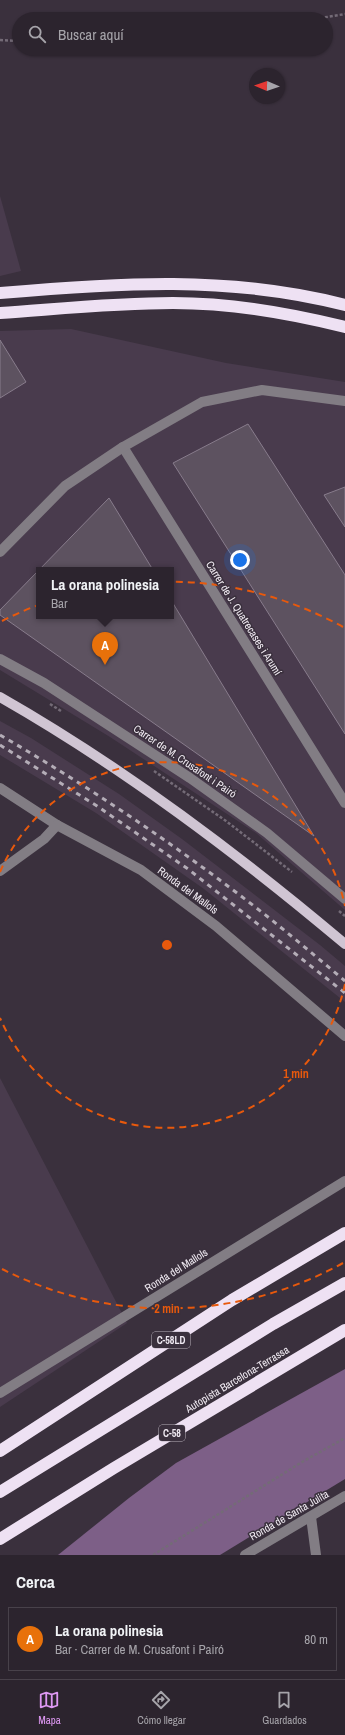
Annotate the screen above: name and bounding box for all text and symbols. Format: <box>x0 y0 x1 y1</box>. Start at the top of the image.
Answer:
search box <box>12 12 333 56</box>
icon: search <box>26 23 48 45</box>
text: Buscar aquí <box>58 24 124 45</box>
north arrow <box>249 68 285 104</box>
your location <box>230 550 250 570</box>
street label: Carrer de J. Quatrecases i Arumí <box>203 558 285 678</box>
popup <box>36 567 174 619</box>
text: La orana polinesia <box>51 574 159 595</box>
text: Bar <box>51 595 68 612</box>
pin: A <box>92 632 118 665</box>
street label: Carrer de M. Crusafont i Pairó <box>131 721 239 801</box>
street label: Ronda del Mallols <box>155 863 222 917</box>
centre of rings <box>160 938 174 952</box>
text: 1 min <box>283 1066 309 1082</box>
street label: Ronda del Mallols <box>142 1245 211 1295</box>
text: 2 min <box>154 1301 180 1317</box>
road number: C-58LD <box>152 1332 190 1348</box>
street label: Autopista Barcelona-Terrassa <box>182 1342 292 1416</box>
road number: C-58 <box>159 1425 185 1441</box>
street label: Ronda de Santa Julita <box>247 1487 331 1543</box>
text: Cerca <box>16 1570 55 1593</box>
text: La orana polinesia <box>55 1620 163 1641</box>
text: A <box>26 1631 34 1648</box>
text: 80 m <box>304 1631 328 1648</box>
text: Bar · Carrer de M. Crusafont i Pairó <box>55 1641 224 1658</box>
tab: Mapa <box>38 1689 61 1727</box>
tab: Cómo llegar <box>137 1689 186 1727</box>
tab: Guardados <box>262 1689 307 1727</box>

